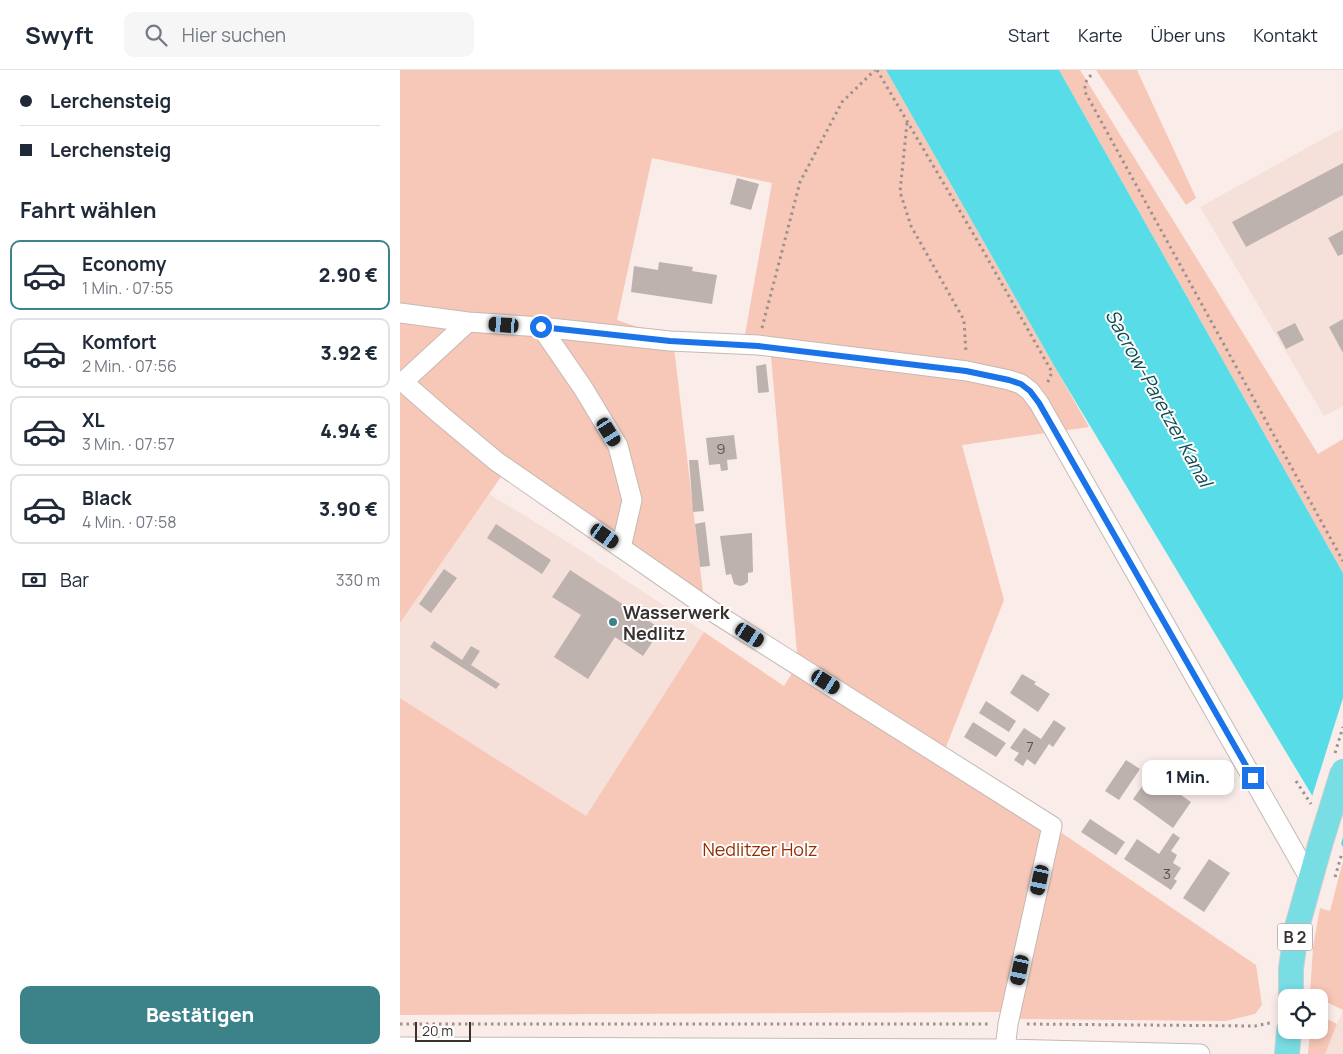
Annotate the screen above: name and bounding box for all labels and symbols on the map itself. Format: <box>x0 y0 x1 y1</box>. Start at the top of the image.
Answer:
water label: Sacrow-Paretzer Kanal <box>1099 305 1220 494</box>
car <box>488 316 519 334</box>
route start <box>530 316 552 338</box>
car <box>594 415 623 449</box>
house number: 9 <box>716 438 726 459</box>
car <box>588 521 621 551</box>
place label: Wasserwerk Nedlitz <box>623 600 731 645</box>
marker: Wasserwerk Nedlitz <box>607 616 619 628</box>
car <box>733 621 766 649</box>
car <box>809 668 842 696</box>
house number: 7 <box>1026 736 1034 757</box>
callout: 1 Min. <box>1143 760 1236 796</box>
route end <box>1242 767 1264 789</box>
park label: Nedlitzer Holz <box>702 837 818 861</box>
house number: 3 <box>1163 863 1171 884</box>
car <box>1029 864 1050 896</box>
road number: B 2 <box>1278 924 1312 950</box>
car <box>1009 954 1030 986</box>
scale bar <box>415 1019 471 1042</box>

